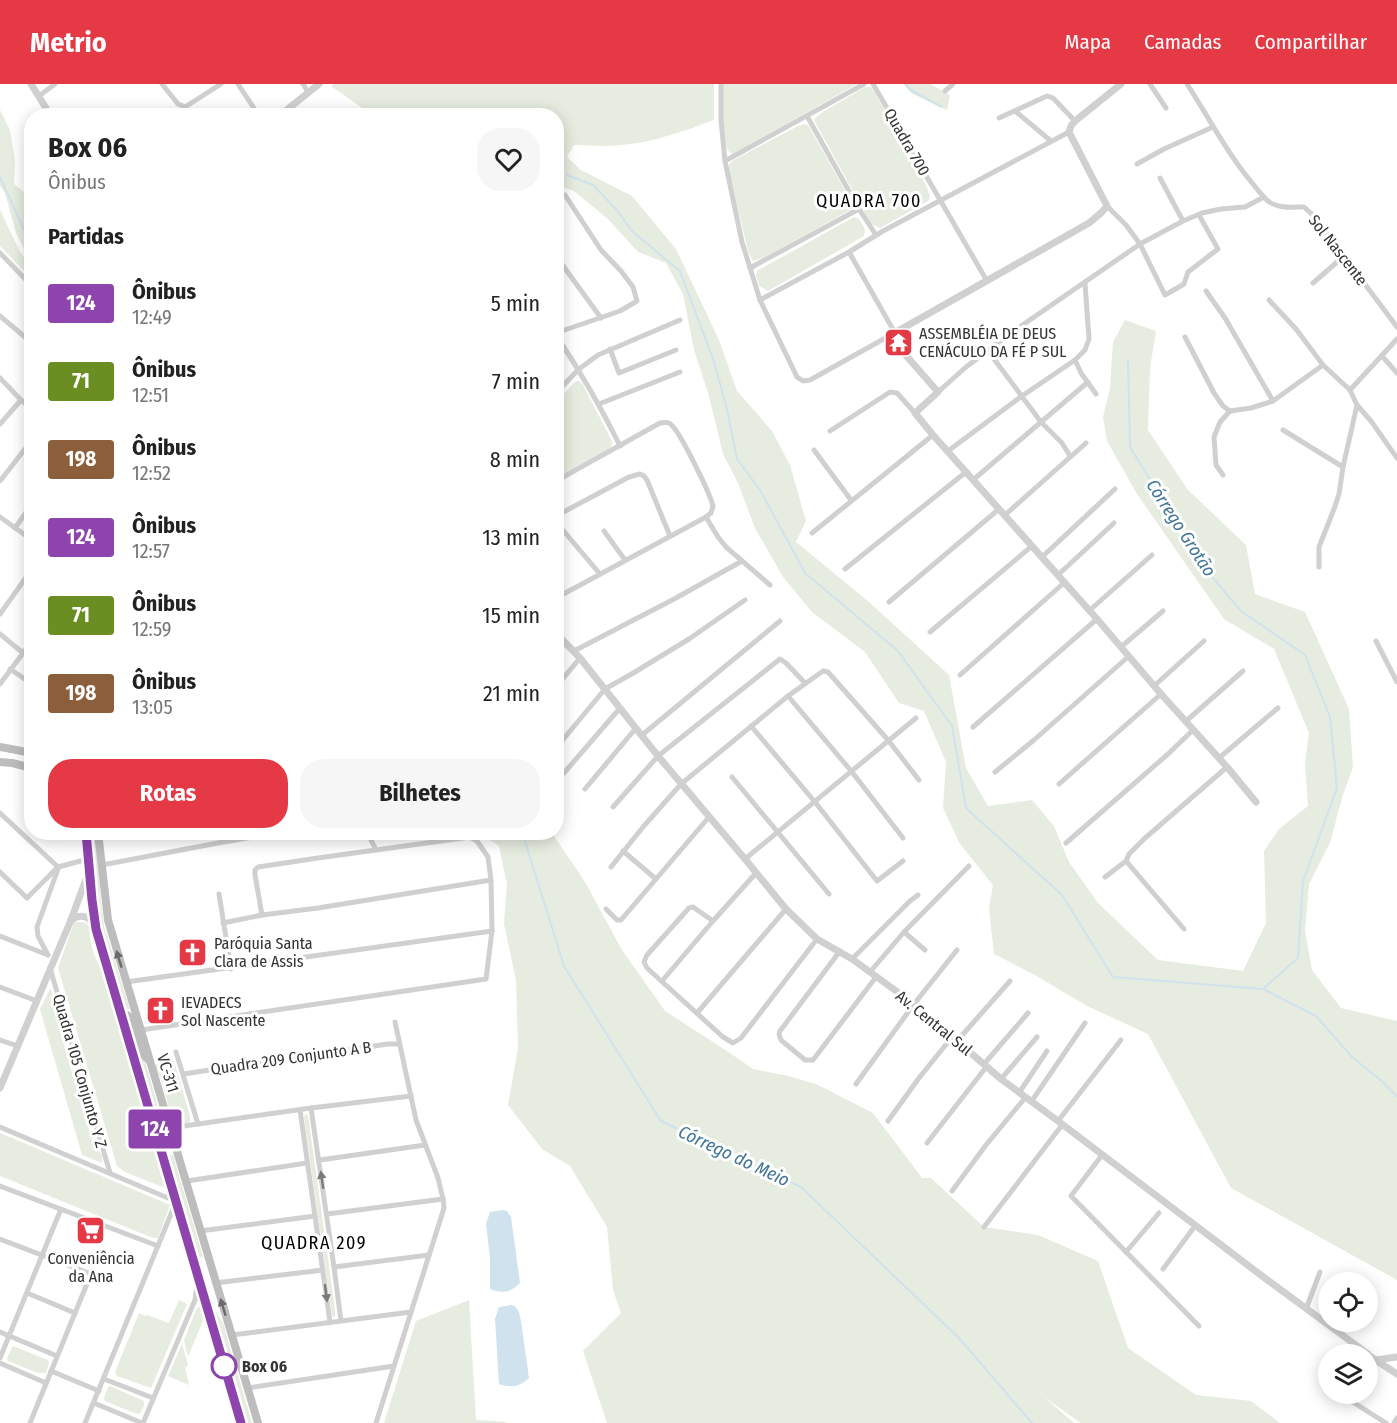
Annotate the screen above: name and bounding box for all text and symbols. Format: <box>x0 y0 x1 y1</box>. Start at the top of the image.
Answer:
text: Metrio <box>30 26 107 59</box>
text: Mapa <box>1065 29 1111 55</box>
text: Camadas <box>1144 29 1222 55</box>
text: Compartilhar <box>1255 29 1367 55</box>
street label: Quadra 700 <box>880 105 934 179</box>
button: heart <box>477 128 540 191</box>
text: Box 06 <box>48 131 127 164</box>
text: Ônibus <box>48 170 106 194</box>
district label: QUADRA 700 <box>816 190 922 212</box>
street label: Sol Nascente <box>1305 211 1372 289</box>
text: Partidas <box>48 223 124 250</box>
text: Ônibus <box>132 278 196 305</box>
text: 124 <box>67 290 95 316</box>
text: 5 min <box>491 290 540 317</box>
text: 12:49 <box>132 305 172 329</box>
place label: ASSEMBLÉIA DE DEUS CENÁCULO DA FÉ P SUL <box>919 324 1066 361</box>
temple icon: ASSEMBLÉIA DE DEUS CENÁCULO DA FÉ P SUL <box>882 326 914 358</box>
text: Ônibus <box>132 356 196 383</box>
text: 71 <box>72 368 90 394</box>
text: 7 min <box>492 368 540 395</box>
text: 12:51 <box>132 383 169 407</box>
text: Ônibus <box>132 434 196 461</box>
text: 198 <box>66 446 96 472</box>
text: 8 min <box>490 446 540 473</box>
text: 12:52 <box>132 461 171 485</box>
water label: Córrego Grotão <box>1141 475 1221 581</box>
text: Ônibus <box>132 512 196 539</box>
text: 124 <box>67 524 95 550</box>
text: 13 min <box>482 524 540 551</box>
text: 12:57 <box>132 539 170 563</box>
text: Ônibus <box>132 590 196 617</box>
text: 71 <box>72 602 90 628</box>
text: 15 min <box>482 602 540 629</box>
text: 12:59 <box>132 617 172 641</box>
text: Ônibus <box>132 668 196 695</box>
text: 198 <box>66 680 96 706</box>
text: 21 min <box>483 680 540 707</box>
text: 13:05 <box>132 695 173 719</box>
button: Rotas <box>48 759 288 828</box>
button: Bilhetes <box>300 759 540 828</box>
place label: Paróquia Santa Clara de Assis <box>214 934 313 971</box>
church icon: Paróquia Santa Clara de Assis <box>177 936 209 968</box>
one-way arrow <box>114 950 123 968</box>
street label: Av. Central Sul <box>892 986 976 1060</box>
street label: Quadra 105 Conjunto Y Z <box>49 992 111 1150</box>
place label: IEVADECS Sol Nascente <box>181 993 265 1030</box>
church icon: IEVADECS Sol Nascente <box>144 995 176 1027</box>
street label: Quadra 209 Conjunto A B <box>210 1037 373 1079</box>
street label: VC-311 <box>153 1051 183 1095</box>
line badge: 124 <box>120 1110 189 1148</box>
text: 124 <box>141 1116 169 1142</box>
water label: Córrego do Meio <box>675 1121 793 1191</box>
one-way arrow <box>318 1170 327 1189</box>
supermarket icon: Conveniência da Ana <box>75 1214 107 1246</box>
district label: QUADRA 209 <box>261 1232 367 1254</box>
place label: Conveniência da Ana <box>47 1249 135 1286</box>
map controls <box>1318 1272 1378 1404</box>
button: locate <box>1318 1272 1378 1332</box>
one-way arrow <box>321 1283 331 1302</box>
one-way arrow <box>218 1298 227 1316</box>
button: layers <box>1318 1344 1378 1404</box>
marker: Box 06 <box>211 1353 237 1379</box>
place label: Box 06 <box>242 1357 287 1376</box>

